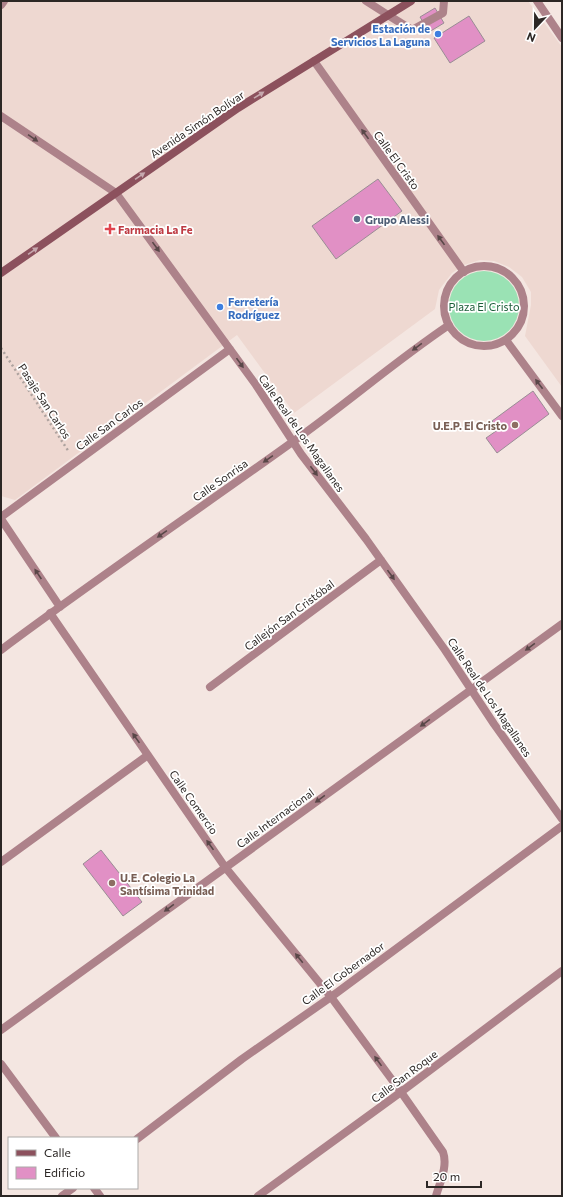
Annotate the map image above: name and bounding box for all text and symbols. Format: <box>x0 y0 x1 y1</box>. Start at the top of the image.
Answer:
north arrow <box>515 8 555 48</box>
place label: Estación de Servicios La Laguna <box>331 22 430 48</box>
marker: Estación de Servicios La Laguna <box>433 29 443 39</box>
text: N <box>525 30 537 45</box>
street label: Avenida Simón Bolívar <box>148 87 247 160</box>
one-way arrow <box>253 92 265 99</box>
street label: Calle El Cristo <box>371 128 423 192</box>
one-way arrow <box>361 129 369 140</box>
one-way arrow <box>28 134 39 141</box>
one-way arrow <box>134 172 145 180</box>
place label: Grupo Alessi <box>365 213 429 226</box>
marker: Grupo Alessi <box>352 214 362 224</box>
place label: Farmacia La Fe <box>118 223 193 236</box>
marker: Farmacia La Fe <box>105 224 115 234</box>
one-way arrow <box>437 235 445 245</box>
one-way arrow <box>151 242 159 252</box>
one-way arrow <box>28 247 38 255</box>
place label: Ferretería Rodríguez <box>228 295 280 321</box>
park label: Plaza El Cristo <box>449 300 520 313</box>
marker: Ferretería Rodríguez <box>215 302 225 312</box>
one-way arrow <box>411 343 422 351</box>
one-way arrow <box>236 358 244 369</box>
street label: Pasaje San Carlos <box>16 361 74 441</box>
street label: Calle Real de Los Magallanes <box>256 372 348 494</box>
one-way arrow <box>535 379 543 389</box>
street label: Calle San Carlos <box>73 395 145 453</box>
place label: U.E.P. El Cristo <box>433 419 507 432</box>
marker: U.E.P. El Cristo <box>510 420 520 430</box>
one-way arrow <box>263 455 273 463</box>
street label: Calle Sonrisa <box>190 456 250 504</box>
one-way arrow <box>309 465 318 476</box>
one-way arrow <box>157 530 167 538</box>
one-way arrow <box>34 569 42 579</box>
one-way arrow <box>387 569 395 580</box>
street label: Callejón San Cristóbal <box>242 577 336 653</box>
street label: Calle Real de Los Magallanes <box>445 635 535 759</box>
one-way arrow <box>525 643 536 651</box>
one-way arrow <box>420 719 431 727</box>
one-way arrow <box>132 733 140 743</box>
street label: Calle Comercio <box>167 767 221 837</box>
street label: Calle Internacional <box>234 786 316 850</box>
one-way arrow <box>314 795 325 803</box>
one-way arrow <box>206 840 214 850</box>
place label: U.E. Colegio La Santísima Trinidad <box>120 871 214 897</box>
marker: U.E. Colegio La Santísima Trinidad <box>107 878 117 888</box>
one-way arrow <box>163 904 174 912</box>
street label: Calle El Gobernador <box>299 938 387 1007</box>
one-way arrow <box>295 952 303 963</box>
street label: Calle San Roque <box>368 1047 440 1105</box>
one-way arrow <box>374 1056 382 1066</box>
legend <box>8 1137 138 1189</box>
text: Calle <box>44 1145 71 1159</box>
scale bar <box>427 1163 481 1189</box>
text: Edificio <box>44 1165 85 1179</box>
text: 20 m <box>433 1169 460 1183</box>

